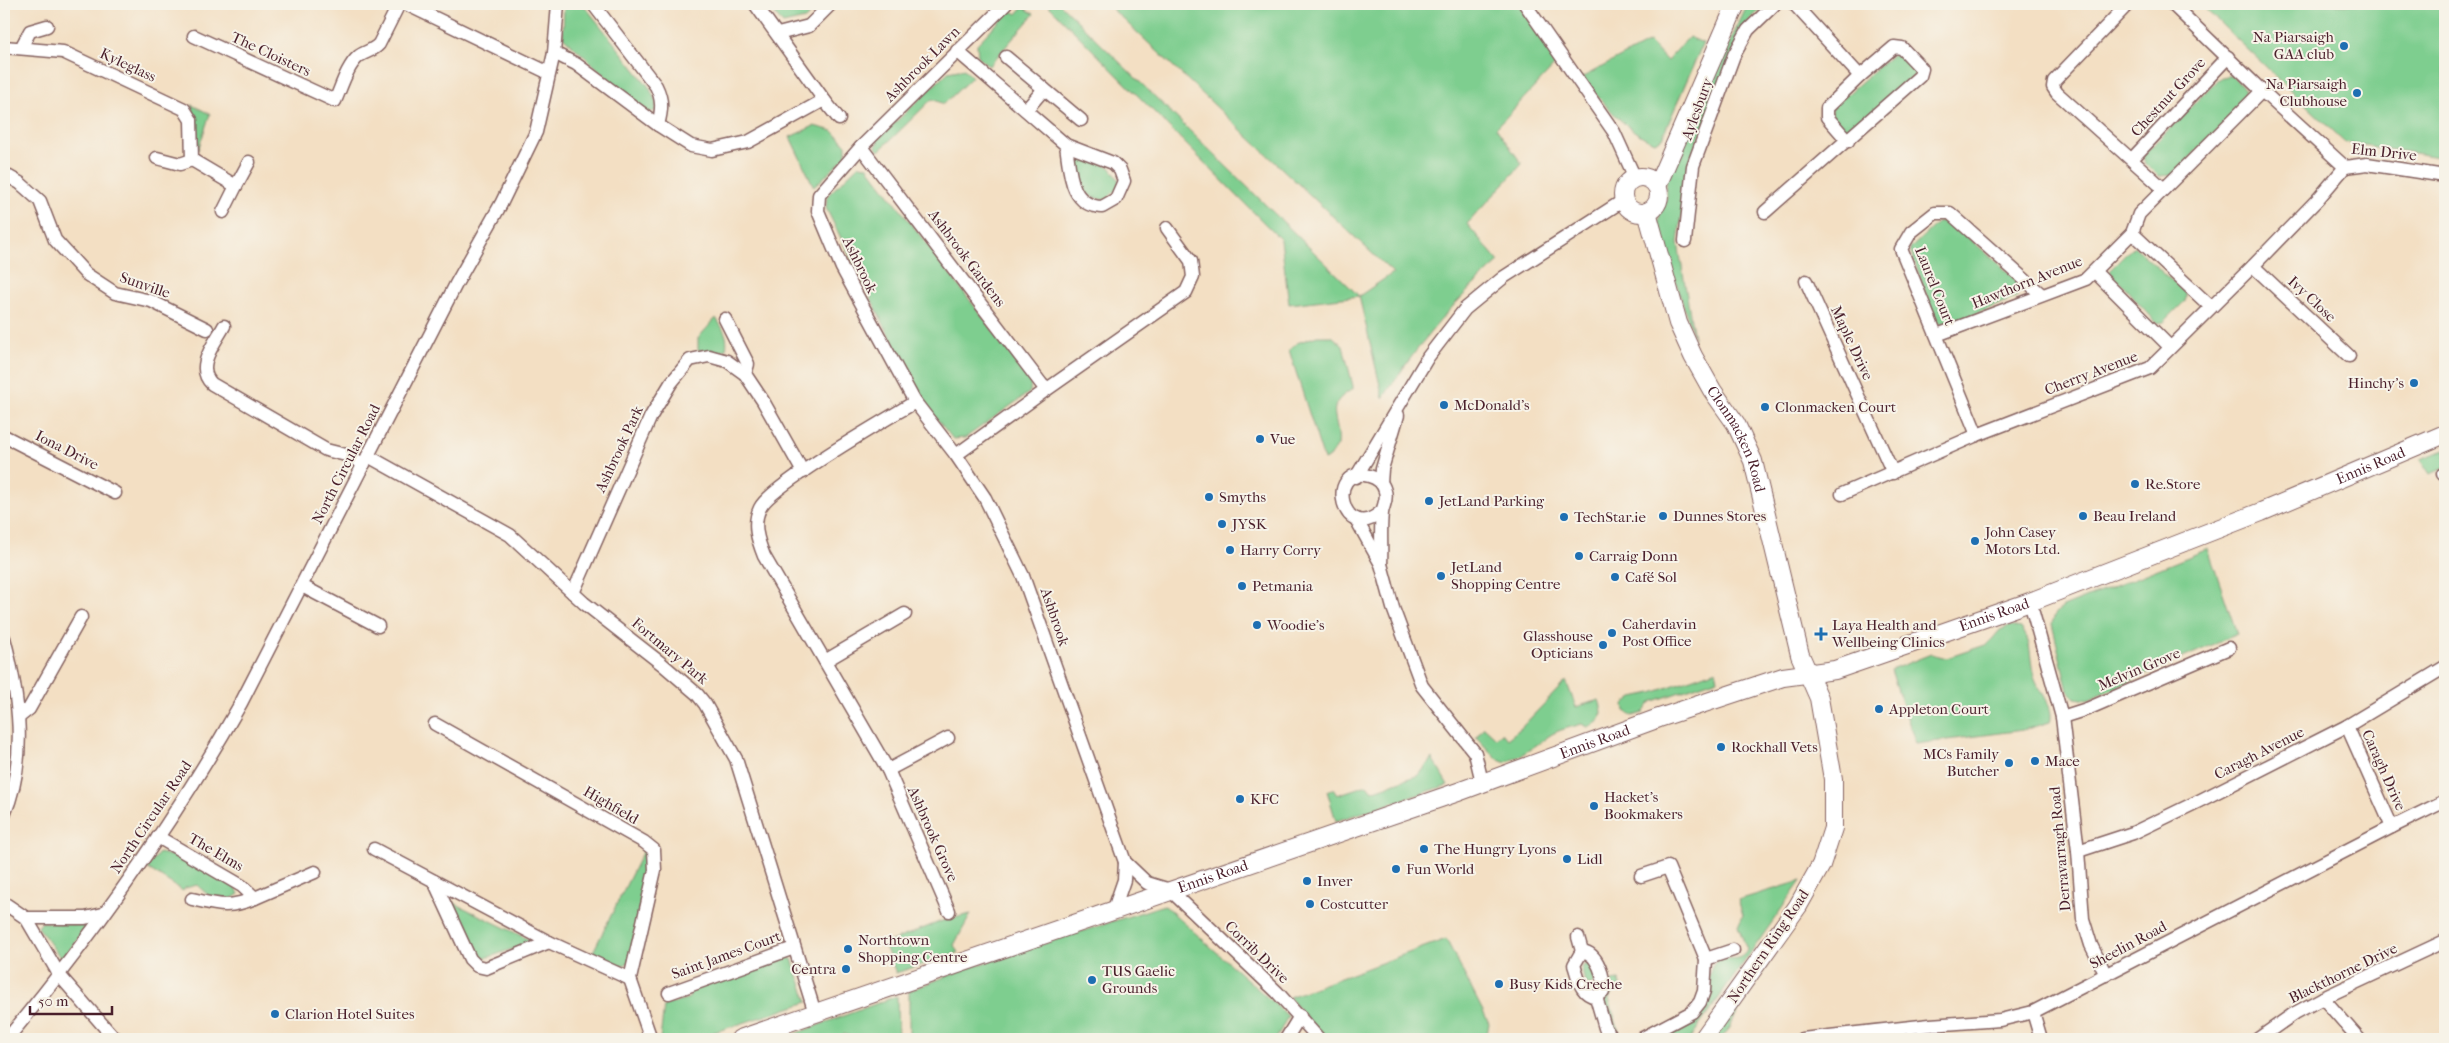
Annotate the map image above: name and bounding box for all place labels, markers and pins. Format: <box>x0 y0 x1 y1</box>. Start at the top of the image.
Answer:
place label: Na Piarsaigh GAA club <box>2253 28 2335 63</box>
marker: Na Piarsaigh GAA club <box>2338 40 2350 52</box>
place label: Na Piarsaigh Clubhouse <box>2266 75 2348 110</box>
marker: Na Piarsaigh Clubhouse <box>2351 87 2363 99</box>
place label: Hinchy's <box>2348 374 2404 392</box>
marker: Hinchy's <box>2408 377 2420 389</box>
place label: McDonald's <box>1454 396 1530 414</box>
place label: Clonmacken Court <box>1775 398 1897 416</box>
marker: McDonald's <box>1438 399 1450 411</box>
marker: Clonmacken Court <box>1759 401 1771 413</box>
place label: Vue <box>1269 430 1296 448</box>
marker: Vue <box>1254 433 1266 445</box>
place label: Re.Store <box>2145 475 2201 493</box>
marker: Re.Store <box>2129 478 2141 490</box>
place label: Smyths <box>1219 488 1267 506</box>
marker: Smyths <box>1203 491 1215 503</box>
place label: JetLand Parking <box>1438 492 1545 510</box>
marker: JetLand Parking <box>1423 495 1435 507</box>
place label: Dunnes Stores <box>1673 507 1767 525</box>
place label: Beau Ireland <box>2093 507 2177 525</box>
place label: TechStar.ie <box>1574 508 1646 526</box>
marker: Dunnes Stores <box>1657 510 1669 522</box>
marker: Beau Ireland <box>2077 510 2089 522</box>
marker: TechStar.ie <box>1558 511 1570 523</box>
place label: JYSK <box>1231 515 1268 533</box>
marker: JYSK <box>1216 518 1228 530</box>
place label: John Casey Motors Ltd. <box>1984 523 2060 558</box>
marker: John Casey Motors Ltd. <box>1969 535 1981 547</box>
place label: Harry Corry <box>1240 541 1322 559</box>
marker: Harry Corry <box>1224 544 1236 556</box>
place label: Carraig Donn <box>1589 547 1678 565</box>
marker: Carraig Donn <box>1573 550 1585 562</box>
place label: JetLand Shopping Centre <box>1450 558 1561 593</box>
place label: Café Sol <box>1625 568 1677 586</box>
marker: JetLand Shopping Centre <box>1435 570 1447 582</box>
marker: Café Sol <box>1609 571 1621 583</box>
place label: Petmania <box>1252 577 1314 595</box>
marker: Petmania <box>1236 580 1248 592</box>
place label: Caherdavin Post Office <box>1622 615 1697 650</box>
place label: Woodie's <box>1266 616 1325 634</box>
place label: Laya Health and Wellbeing Clinics <box>1831 616 1945 651</box>
marker: Woodie's <box>1251 619 1263 631</box>
place label: Glasshouse Opticians <box>1523 627 1594 662</box>
marker: Caherdavin Post Office <box>1606 627 1618 639</box>
marker: Laya Health and Wellbeing Clinics <box>1814 627 1828 641</box>
marker: Glasshouse Opticians <box>1597 639 1609 651</box>
place label: Appleton Court <box>1888 700 1990 718</box>
marker: Appleton Court <box>1873 703 1885 715</box>
place label: Rockhall Vets <box>1731 738 1818 756</box>
marker: Rockhall Vets <box>1715 741 1727 753</box>
place label: MCs Family Butcher <box>1923 745 2000 780</box>
place label: Mace <box>2045 752 2080 770</box>
marker: Mace <box>2029 755 2041 767</box>
marker: MCs Family Butcher <box>2003 757 2015 769</box>
place label: Hacket's Bookmakers <box>1604 788 1683 823</box>
place label: KFC <box>1250 790 1279 808</box>
marker: KFC <box>1234 793 1246 805</box>
marker: Hacket's Bookmakers <box>1588 800 1600 812</box>
place label: The Hungry Lyons <box>1434 840 1557 858</box>
marker: The Hungry Lyons <box>1418 843 1430 855</box>
place label: Lidl <box>1577 850 1603 868</box>
marker: Lidl <box>1561 853 1573 865</box>
place label: Fun World <box>1406 860 1475 878</box>
marker: Fun World <box>1390 863 1402 875</box>
place label: Inver <box>1317 872 1353 890</box>
marker: Inver <box>1301 875 1313 887</box>
place label: Costcutter <box>1320 895 1389 913</box>
marker: Costcutter <box>1304 898 1316 910</box>
place label: Northtown Shopping Centre <box>858 931 968 966</box>
marker: Northtown Shopping Centre <box>842 943 854 955</box>
place label: Centra <box>791 960 837 978</box>
place label: TUS Gaelic Grounds <box>1102 962 1175 997</box>
marker: Centra <box>840 963 852 975</box>
marker: TUS Gaelic Grounds <box>1086 974 1098 986</box>
place label: Busy Kids Creche <box>1509 975 1623 993</box>
marker: Busy Kids Creche <box>1493 978 1505 990</box>
place label: Clarion Hotel Suites <box>285 1005 415 1023</box>
marker: Clarion Hotel Suites <box>269 1008 281 1020</box>

